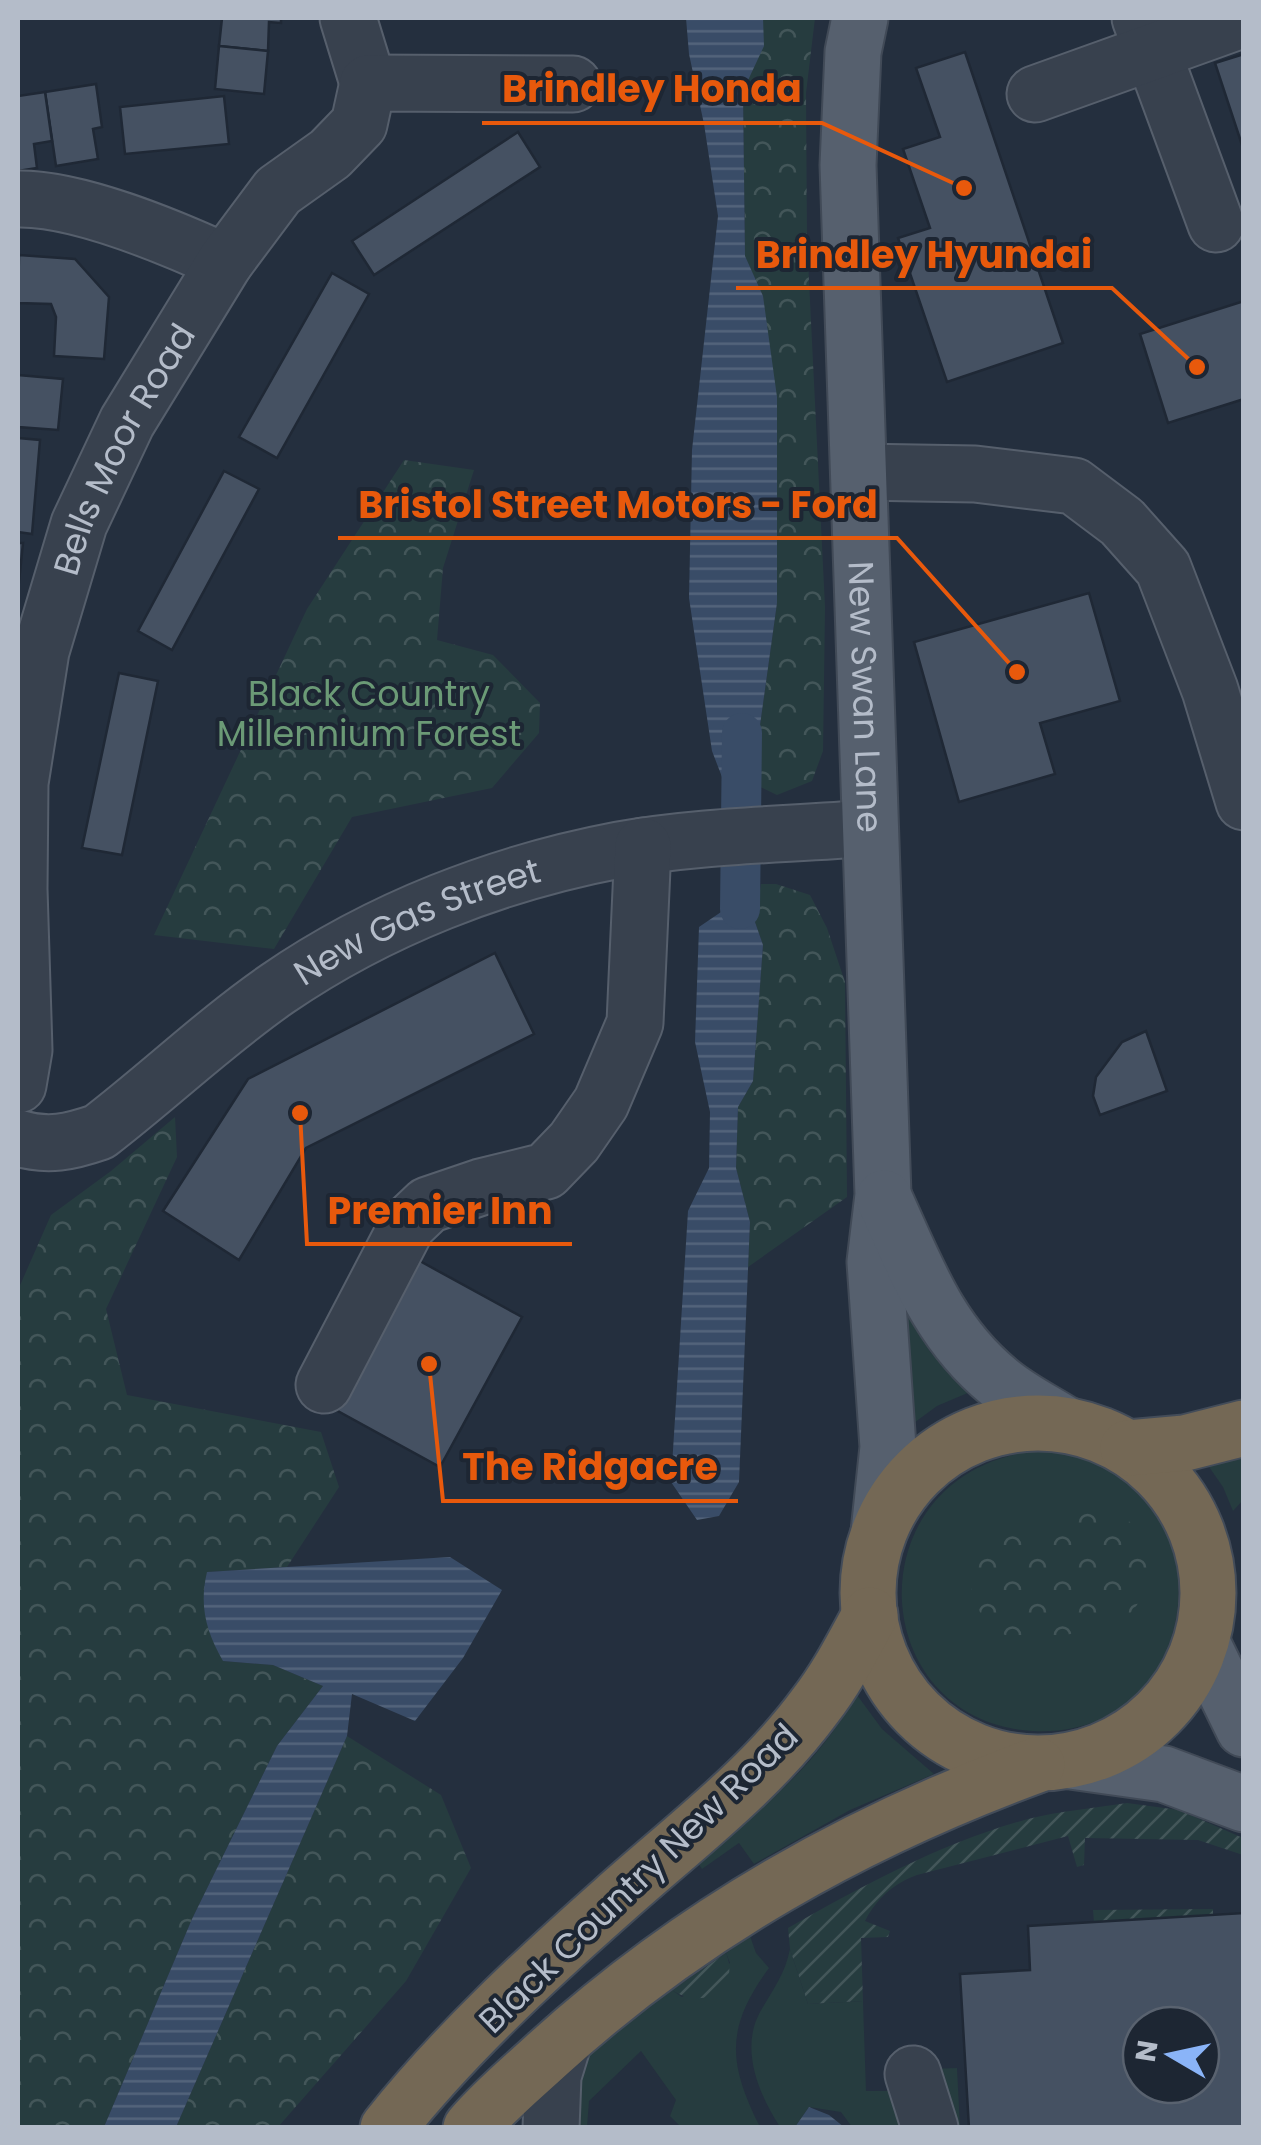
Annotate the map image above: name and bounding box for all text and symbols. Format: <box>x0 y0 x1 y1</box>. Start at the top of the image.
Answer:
callout: Brindley Honda <box>482 55 822 123</box>
text: Brindley Honda <box>502 62 802 115</box>
callout: Brindley Hyundai <box>736 220 1112 288</box>
text: Brindley Hyundai <box>756 228 1092 281</box>
street label: Bells Moor Road <box>41 314 206 581</box>
callout: Bristol Street Motors - Ford <box>338 470 897 538</box>
text: Bristol Street Motors - Ford <box>358 478 878 531</box>
street label: New Swan Lane <box>837 560 895 834</box>
park label: Black Country Millennium Forest <box>217 669 521 758</box>
street label: New Gas Street <box>284 845 546 996</box>
callout: Premier Inn <box>307 1176 572 1244</box>
text: Premier Inn <box>328 1184 553 1237</box>
callout: The Ridgacre <box>443 1433 738 1501</box>
text: The Ridgacre <box>462 1440 718 1493</box>
street label: Black Country New Road <box>467 1712 809 2044</box>
north arrow <box>1121 2005 1221 2105</box>
text: N <box>1126 2038 1168 2065</box>

